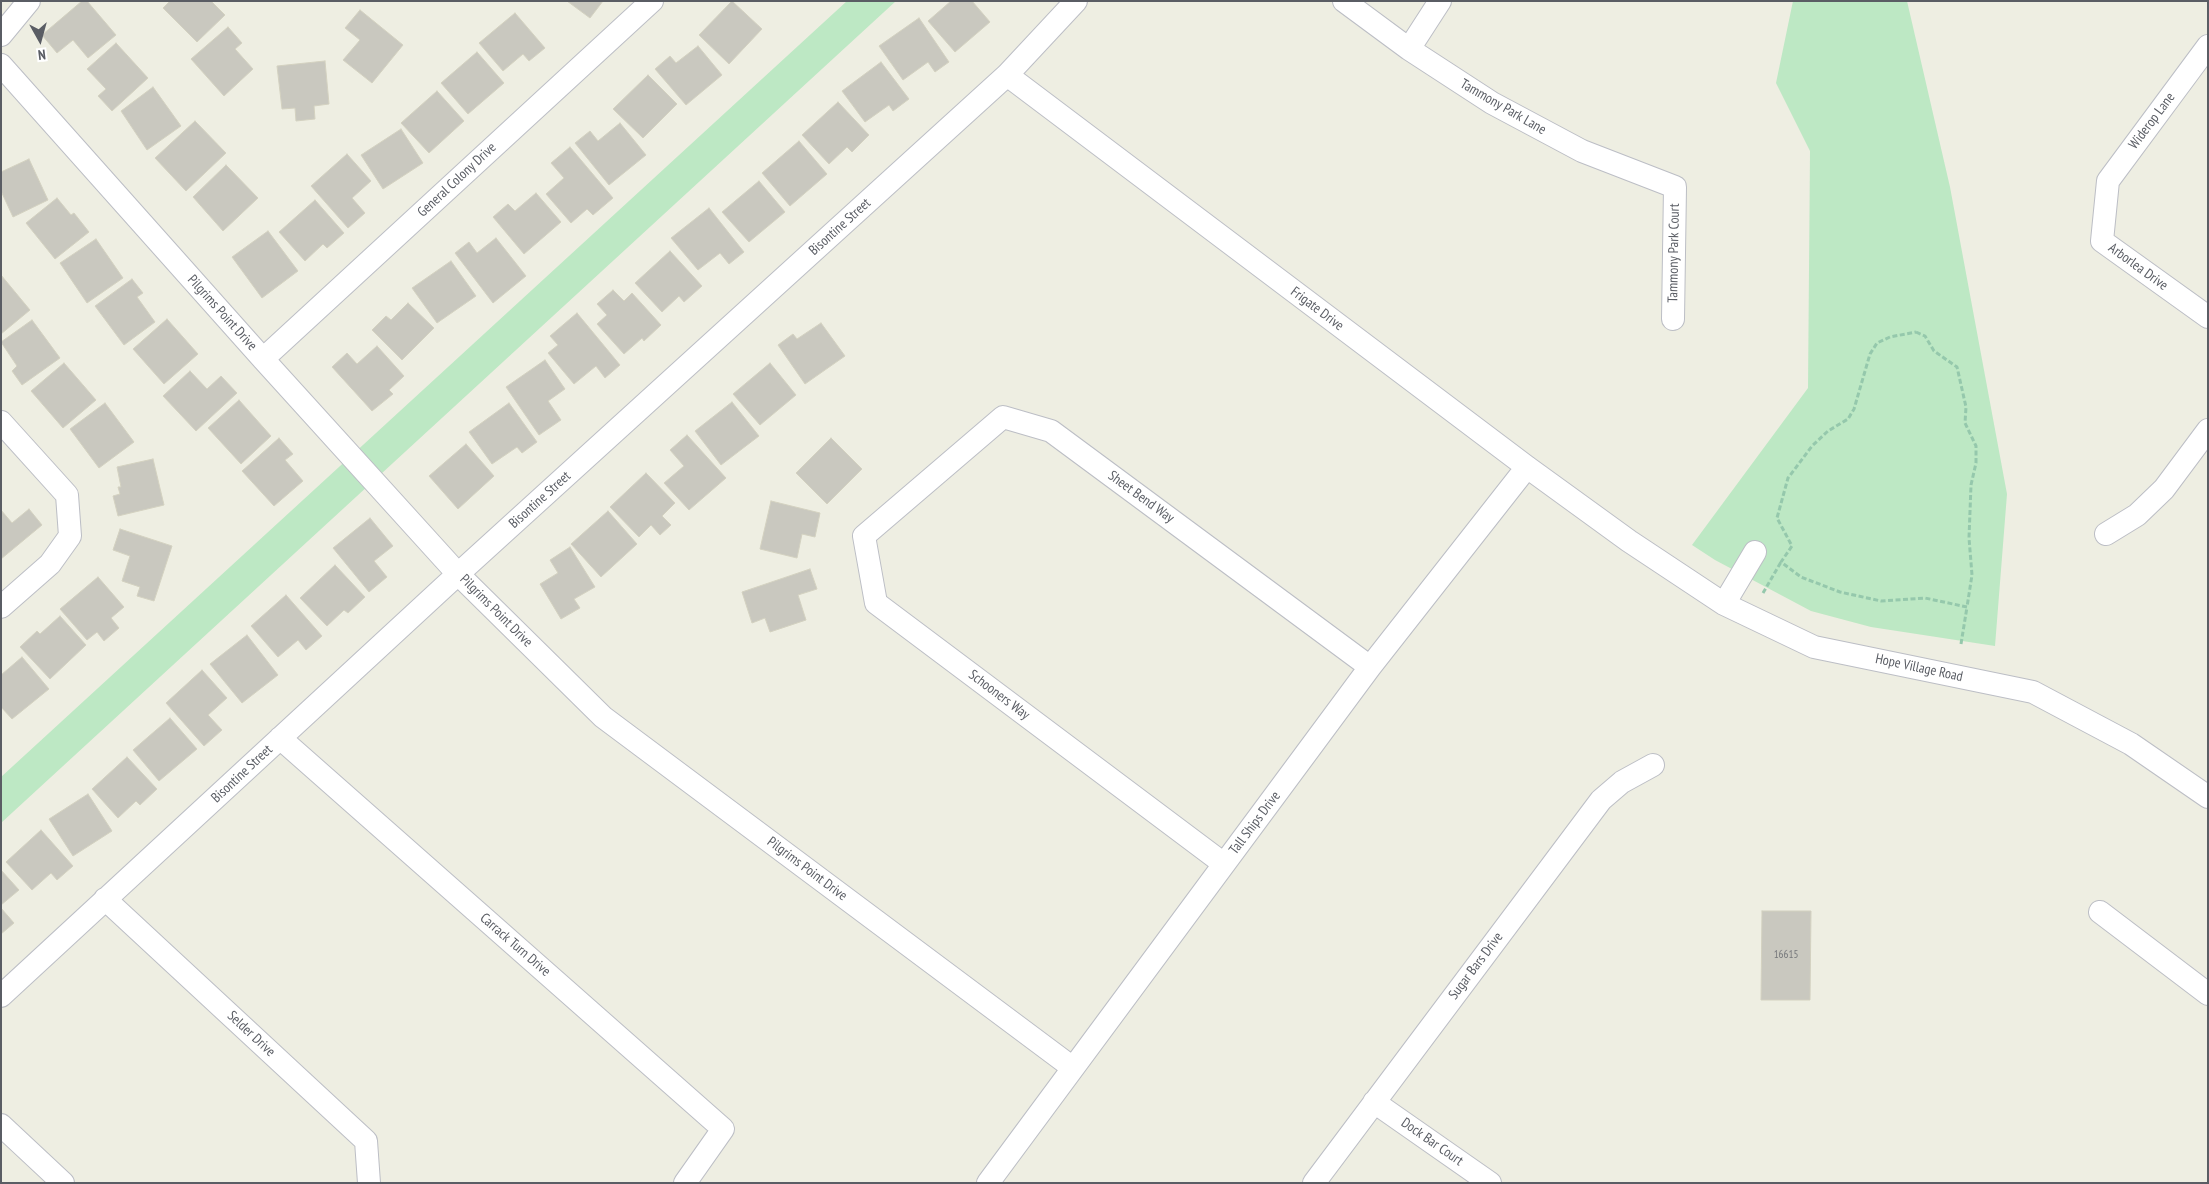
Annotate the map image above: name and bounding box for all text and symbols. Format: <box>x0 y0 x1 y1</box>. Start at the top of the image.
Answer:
north arrow <box>15 15 65 65</box>
text: N <box>37 45 47 64</box>
street label: Tammony Park Lane <box>1457 76 1549 138</box>
street label: Widerop Lane <box>2125 89 2179 153</box>
street label: General Colony Drive <box>414 139 500 221</box>
street label: Bisontine Street <box>806 195 874 259</box>
street label: Tammony Park Court <box>1665 203 1683 303</box>
street label: Arborlea Drive <box>2105 240 2171 294</box>
street label: Pilgrims Point Drive <box>184 272 260 354</box>
street label: Frigate Drive <box>1287 284 1347 334</box>
street label: Sheet Bend Way <box>1105 467 1177 527</box>
street label: Bisontine Street <box>506 468 574 532</box>
street label: Pilgrims Point Drive <box>456 571 536 651</box>
street label: Hope Village Road <box>1874 651 1964 685</box>
street label: Schooners Way <box>965 666 1033 724</box>
street label: Bisontine Street <box>208 741 276 807</box>
street label: Tall Ships Drive <box>1226 788 1284 858</box>
street label: Pilgrims Point Drive <box>764 833 850 905</box>
street label: Carrack Turn Drive <box>476 910 554 980</box>
street label: Sugar Bars Drive <box>1445 929 1507 1003</box>
house number: 16615 <box>1774 948 1798 962</box>
street label: Selder Drive <box>224 1008 278 1060</box>
street label: Dock Bar Court <box>1398 1114 1466 1170</box>

